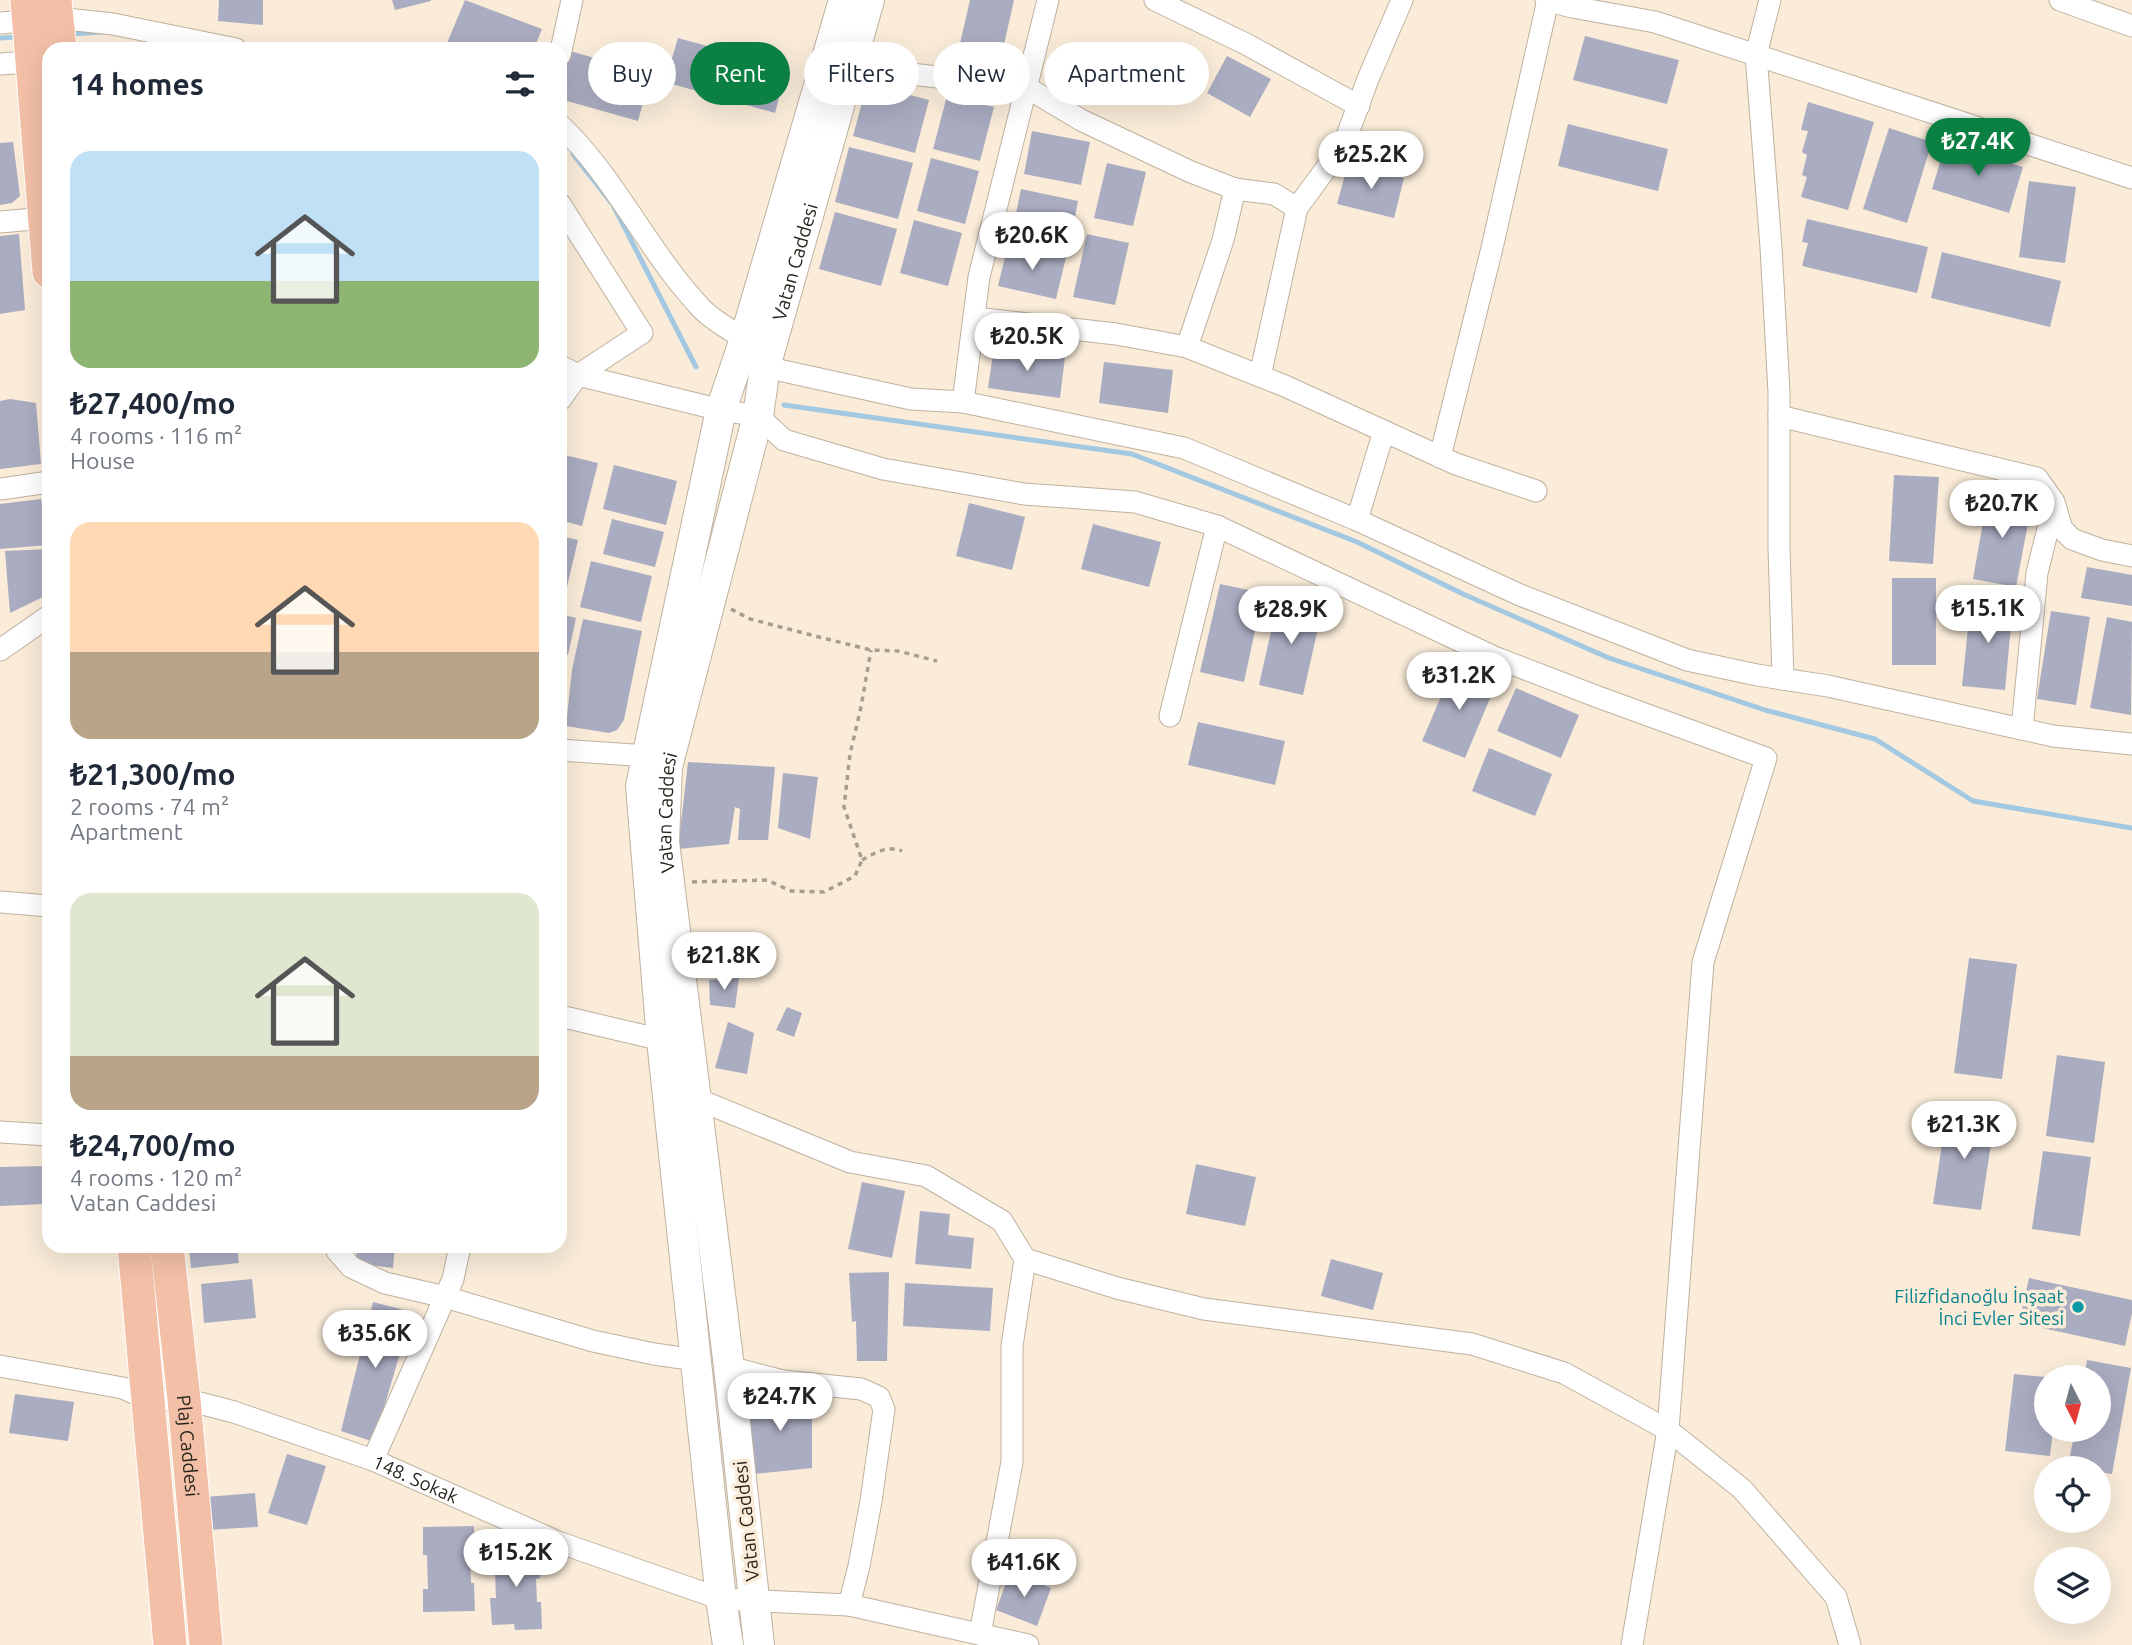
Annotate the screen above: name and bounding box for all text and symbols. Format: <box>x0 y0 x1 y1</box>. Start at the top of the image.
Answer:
chip: Buy <box>588 42 676 105</box>
chip: Rent <box>690 42 790 105</box>
chip: Filters <box>804 42 919 105</box>
chip: New <box>933 42 1030 105</box>
chip: Apartment <box>1044 42 1209 105</box>
icon: filters <box>501 65 539 103</box>
text: 14 homes <box>70 67 204 101</box>
pin: ₺27.4K <box>1921 118 2035 178</box>
text: ₺27.4K <box>1941 128 2015 153</box>
pin: ₺25.2K <box>1314 132 1428 191</box>
text: ₺25.2K <box>1334 141 1408 166</box>
icon: home <box>242 196 368 322</box>
street label: Vatan Caddesi <box>768 201 822 323</box>
pin: ₺20.6K <box>975 212 1089 272</box>
text: ₺20.6K <box>995 222 1069 247</box>
pin: ₺20.5K <box>970 314 1084 373</box>
text: ₺20.5K <box>990 323 1064 348</box>
text: ₺27,400/mo <box>70 386 236 420</box>
text: 4 rooms · 116 m² <box>70 423 242 448</box>
text: House <box>70 448 135 473</box>
pin: ₺20.7K <box>1945 480 2059 540</box>
text: ₺20.7K <box>1965 490 2039 515</box>
icon: home <box>242 567 368 693</box>
pin: ₺28.9K <box>1234 586 1348 646</box>
pin: ₺15.1K <box>1931 586 2045 645</box>
text: ₺15.1K <box>1951 595 2025 620</box>
text: ₺28.9K <box>1254 596 1328 621</box>
pin: ₺31.2K <box>1402 652 1516 712</box>
text: ₺31.2K <box>1422 662 1496 687</box>
street label: Vatan Caddesi <box>653 750 681 874</box>
text: ₺21,300/mo <box>70 757 236 791</box>
text: 2 rooms · 74 m² <box>70 794 229 819</box>
text: Apartment <box>70 819 183 844</box>
pin: ₺21.8K <box>667 932 781 992</box>
icon: home <box>242 938 368 1064</box>
text: ₺21.8K <box>687 942 761 967</box>
pin: ₺21.3K <box>1907 1102 2021 1161</box>
text: ₺21.3K <box>1927 1111 2001 1136</box>
text: ₺24,700/mo <box>70 1128 236 1162</box>
text: 4 rooms · 120 m² <box>70 1165 242 1190</box>
text: Vatan Caddesi <box>70 1190 216 1215</box>
place label: Filizfidanoğlu İnşaat İnci Evler Sitesi <box>1894 1285 2065 1329</box>
marker: Filizfidanoğlu İnşaat İnci Evler Sitesi <box>2070 1299 2086 1315</box>
pin: ₺35.6K <box>318 1310 432 1370</box>
text: ₺35.6K <box>338 1320 412 1345</box>
north arrow <box>2034 1365 2110 1442</box>
map controls <box>2034 1365 2111 1624</box>
pin: ₺24.7K <box>723 1374 837 1433</box>
text: ₺24.7K <box>743 1383 817 1408</box>
street label: Plaj Caddesi <box>173 1394 204 1498</box>
street label: 148. Sokak <box>370 1450 462 1508</box>
button: locate <box>2034 1456 2111 1533</box>
street label: Vatan Caddesi <box>729 1460 763 1582</box>
pin: ₺15.2K <box>459 1530 573 1589</box>
text: ₺15.2K <box>479 1539 553 1564</box>
pin: ₺41.6K <box>967 1540 1081 1599</box>
button: layers <box>2034 1547 2111 1624</box>
text: ₺41.6K <box>987 1549 1061 1574</box>

